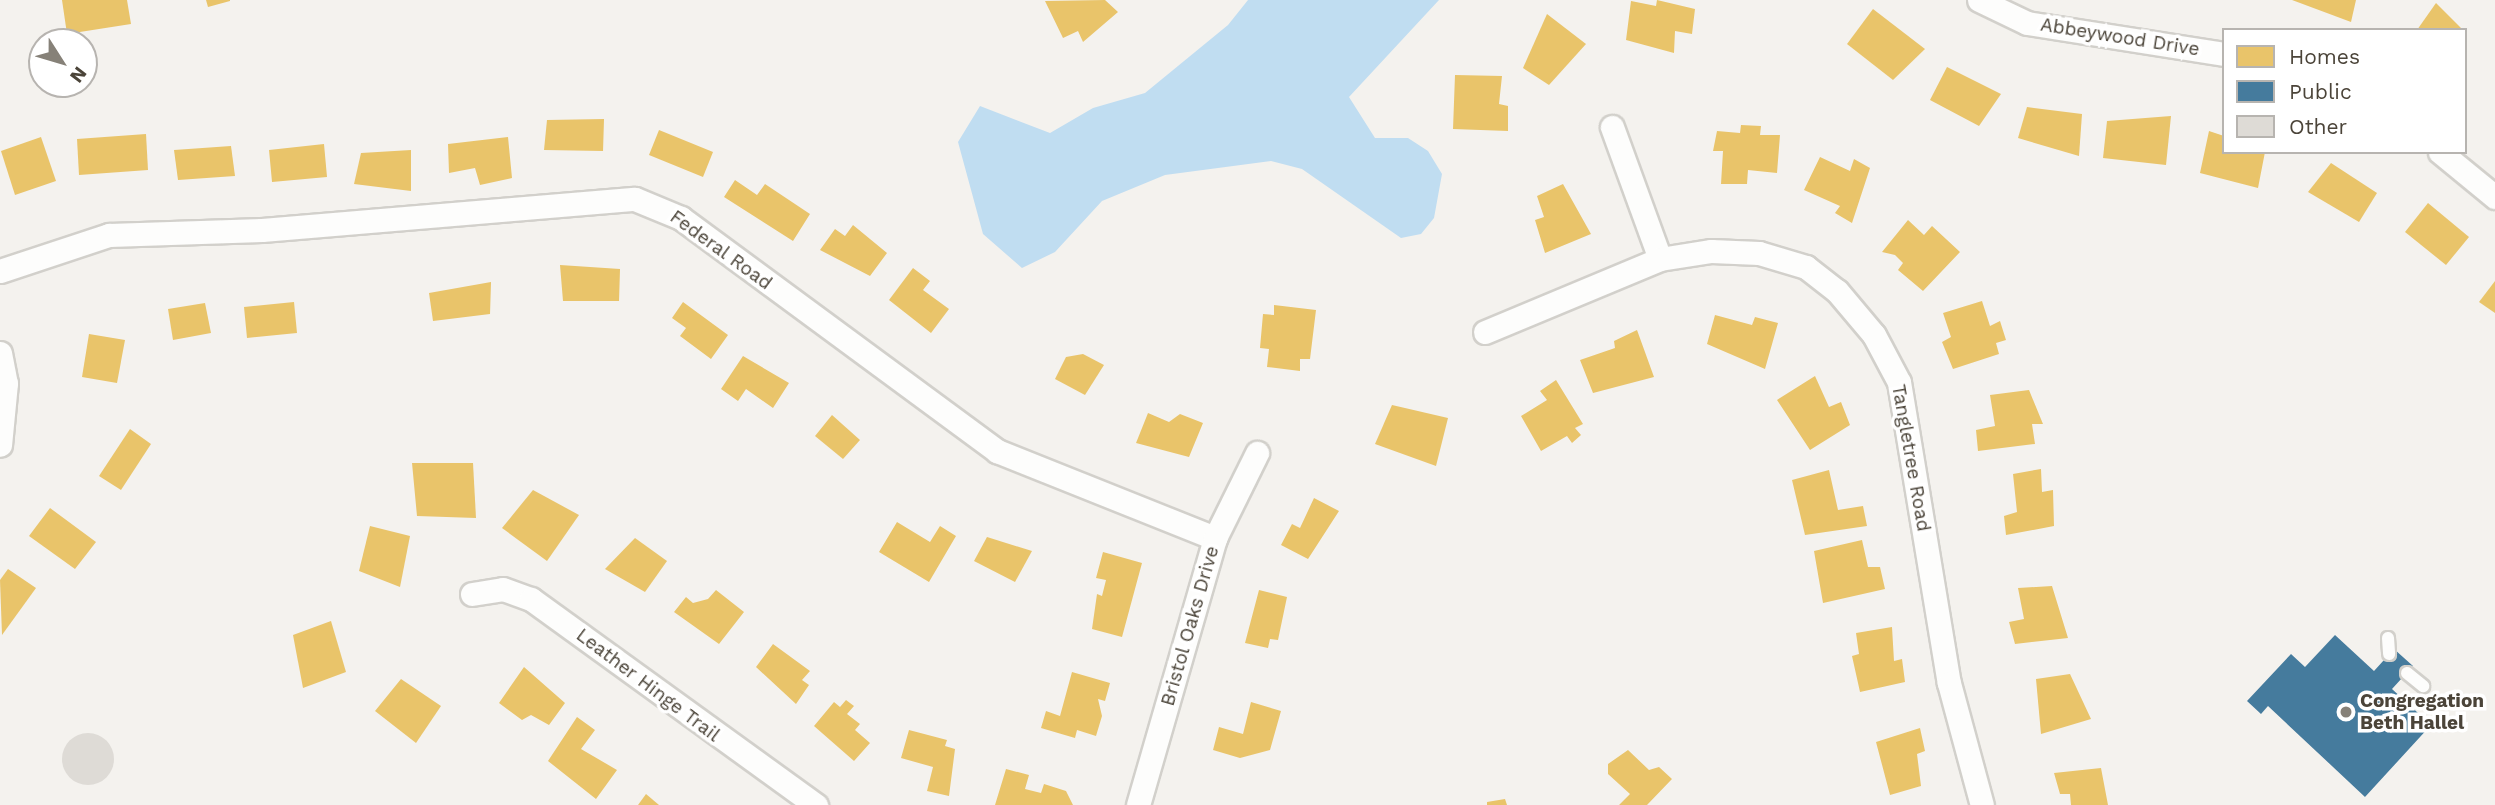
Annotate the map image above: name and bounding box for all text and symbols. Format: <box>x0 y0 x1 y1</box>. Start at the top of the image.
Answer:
street label: Abbeywood Drive <box>2039 13 2201 61</box>
north arrow <box>28 28 98 98</box>
legend <box>2222 28 2467 154</box>
text: Homes <box>2289 44 2360 69</box>
text: N <box>65 62 92 87</box>
text: Public <box>2289 79 2352 104</box>
text: Other <box>2289 114 2347 139</box>
street label: Federal Road <box>665 205 777 295</box>
street label: Tangletree Road <box>1887 383 1935 533</box>
street label: Bristol Oaks Drive <box>1156 543 1224 709</box>
street label: Leather Hinge Trail <box>571 623 725 747</box>
place label: Congregation Beth Hallel <box>2360 690 2484 734</box>
marker: Congregation Beth Hallel <box>2338 704 2354 720</box>

